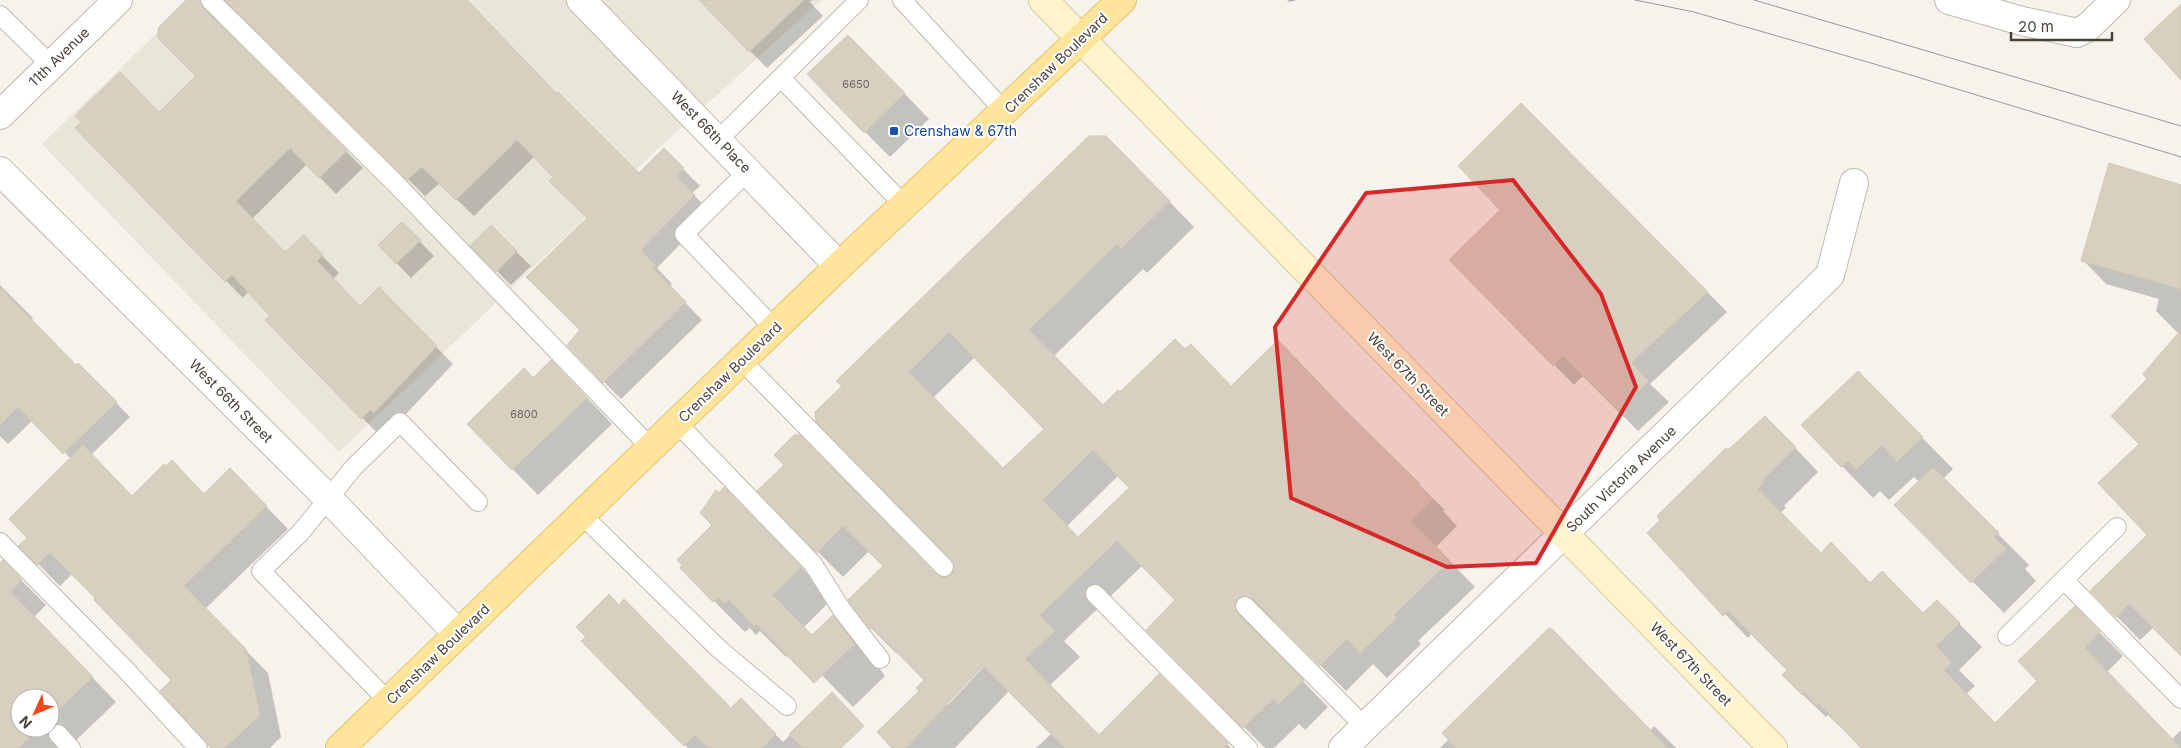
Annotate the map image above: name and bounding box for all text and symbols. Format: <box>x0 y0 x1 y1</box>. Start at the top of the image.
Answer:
street label: Crenshaw Boulevard <box>1000 9 1111 116</box>
scale bar <box>2011 10 2112 42</box>
text: 20 m <box>2018 17 2054 36</box>
street label: 11th Avenue <box>25 24 92 90</box>
house number: 6650 <box>842 77 870 91</box>
street label: West 66th Place <box>668 87 755 176</box>
place label: Crenshaw & 67th <box>904 122 1017 139</box>
marker: Crenshaw & 67th <box>888 125 900 137</box>
street label: Crenshaw Boulevard <box>674 318 785 425</box>
street label: West 67th Street <box>1364 328 1453 419</box>
street label: West 66th Street <box>186 355 277 446</box>
house number: 6800 <box>510 407 538 421</box>
street label: South Victoria Avenue <box>1562 422 1679 536</box>
street label: Crenshaw Boulevard <box>382 600 493 707</box>
street label: West 67th Street <box>1647 618 1736 709</box>
north arrow <box>10 688 60 738</box>
text: N <box>15 713 35 732</box>

